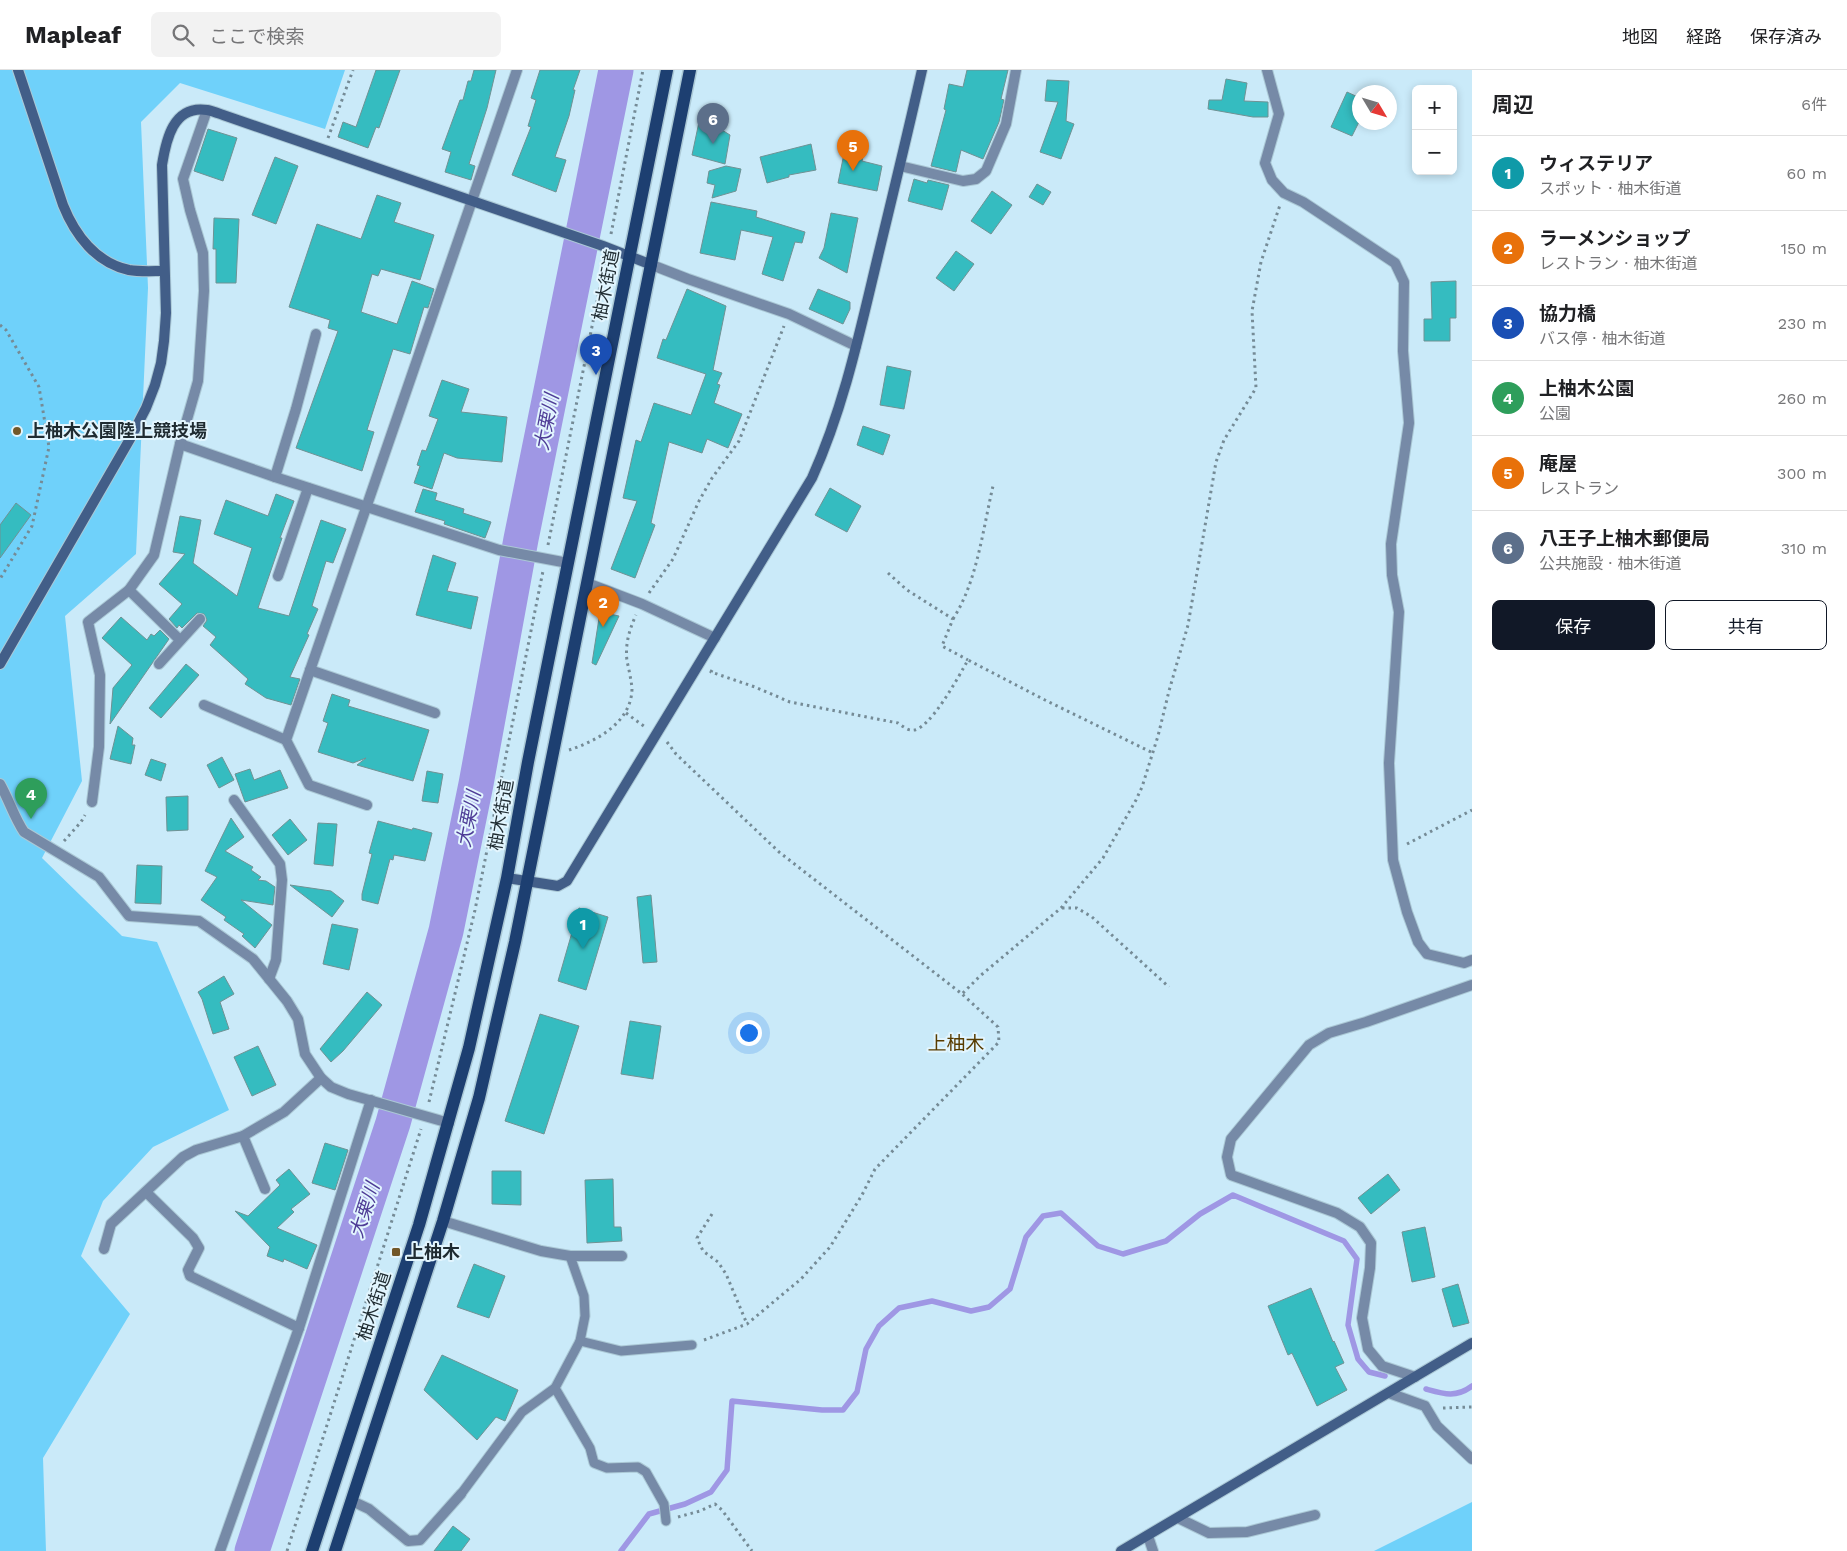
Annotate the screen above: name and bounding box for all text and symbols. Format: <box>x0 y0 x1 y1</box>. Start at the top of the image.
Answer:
search box <box>151 12 501 57</box>
text: Mapleaf <box>25 21 121 49</box>
icon: search <box>169 21 197 49</box>
text: ここで検索 <box>209 25 304 48</box>
text: 地図 <box>1622 26 1658 47</box>
text: 経路 <box>1686 26 1722 47</box>
text: 保存済み <box>1750 26 1822 47</box>
north arrow <box>1352 85 1397 130</box>
map controls <box>1412 85 1457 175</box>
button: + <box>1412 85 1457 130</box>
text: 周辺 <box>1492 92 1534 117</box>
text: 6件 <box>1801 95 1827 114</box>
pin: 6 <box>697 103 729 144</box>
pin: 5 <box>837 130 869 171</box>
button: − <box>1412 130 1457 175</box>
text: ウィステリア <box>1539 152 1653 175</box>
text: 1 <box>1505 164 1511 183</box>
text: 60 m <box>1787 164 1827 183</box>
text: スポット · 柚木街道 <box>1539 179 1682 198</box>
text: ラーメンショップ <box>1539 227 1690 250</box>
text: 2 <box>1503 239 1513 258</box>
text: 150 m <box>1781 239 1827 258</box>
street label: 柚木街道 <box>588 248 623 322</box>
text: レストラン · 柚木街道 <box>1539 254 1698 273</box>
text: 協力橋 <box>1539 302 1596 325</box>
text: 3 <box>1503 314 1513 333</box>
text: 230 m <box>1778 314 1827 333</box>
text: バス停 · 柚木街道 <box>1539 329 1666 348</box>
pin: 3 <box>580 334 612 375</box>
text: 上柚木公園 <box>1539 377 1634 400</box>
text: 4 <box>1503 389 1513 408</box>
text: 260 m <box>1777 389 1827 408</box>
water label: 大栗川 <box>530 390 564 452</box>
text: 公園 <box>1539 404 1571 423</box>
place label: 上柚木公園陸上競技場 <box>27 420 207 441</box>
marker: 上柚木公園陸上競技場 <box>11 425 23 437</box>
text: 庵屋 <box>1539 452 1577 475</box>
text: 5 <box>1503 464 1513 483</box>
text: 300 m <box>1777 464 1827 483</box>
text: レストラン <box>1539 479 1619 498</box>
text: 八王子上柚木郵便局 <box>1539 527 1710 550</box>
text: 6 <box>1503 539 1513 558</box>
text: 310 m <box>1781 539 1827 558</box>
text: 公共施設 · 柚木街道 <box>1539 554 1682 573</box>
pin: 2 <box>587 586 619 627</box>
button: 保存 <box>1492 600 1655 650</box>
button: 共有 <box>1665 600 1827 650</box>
pin: 4 <box>15 778 47 819</box>
street label: 柚木街道 <box>484 778 517 852</box>
water label: 大栗川 <box>452 787 486 849</box>
pin: 1 <box>567 908 599 949</box>
your location <box>736 1020 762 1046</box>
district label: 上柚木 <box>927 1032 985 1055</box>
water label: 大栗川 <box>345 1178 385 1241</box>
place label: 上柚木 <box>406 1241 460 1262</box>
marker: 上柚木 <box>390 1246 402 1258</box>
street label: 柚木街道 <box>352 1268 395 1343</box>

